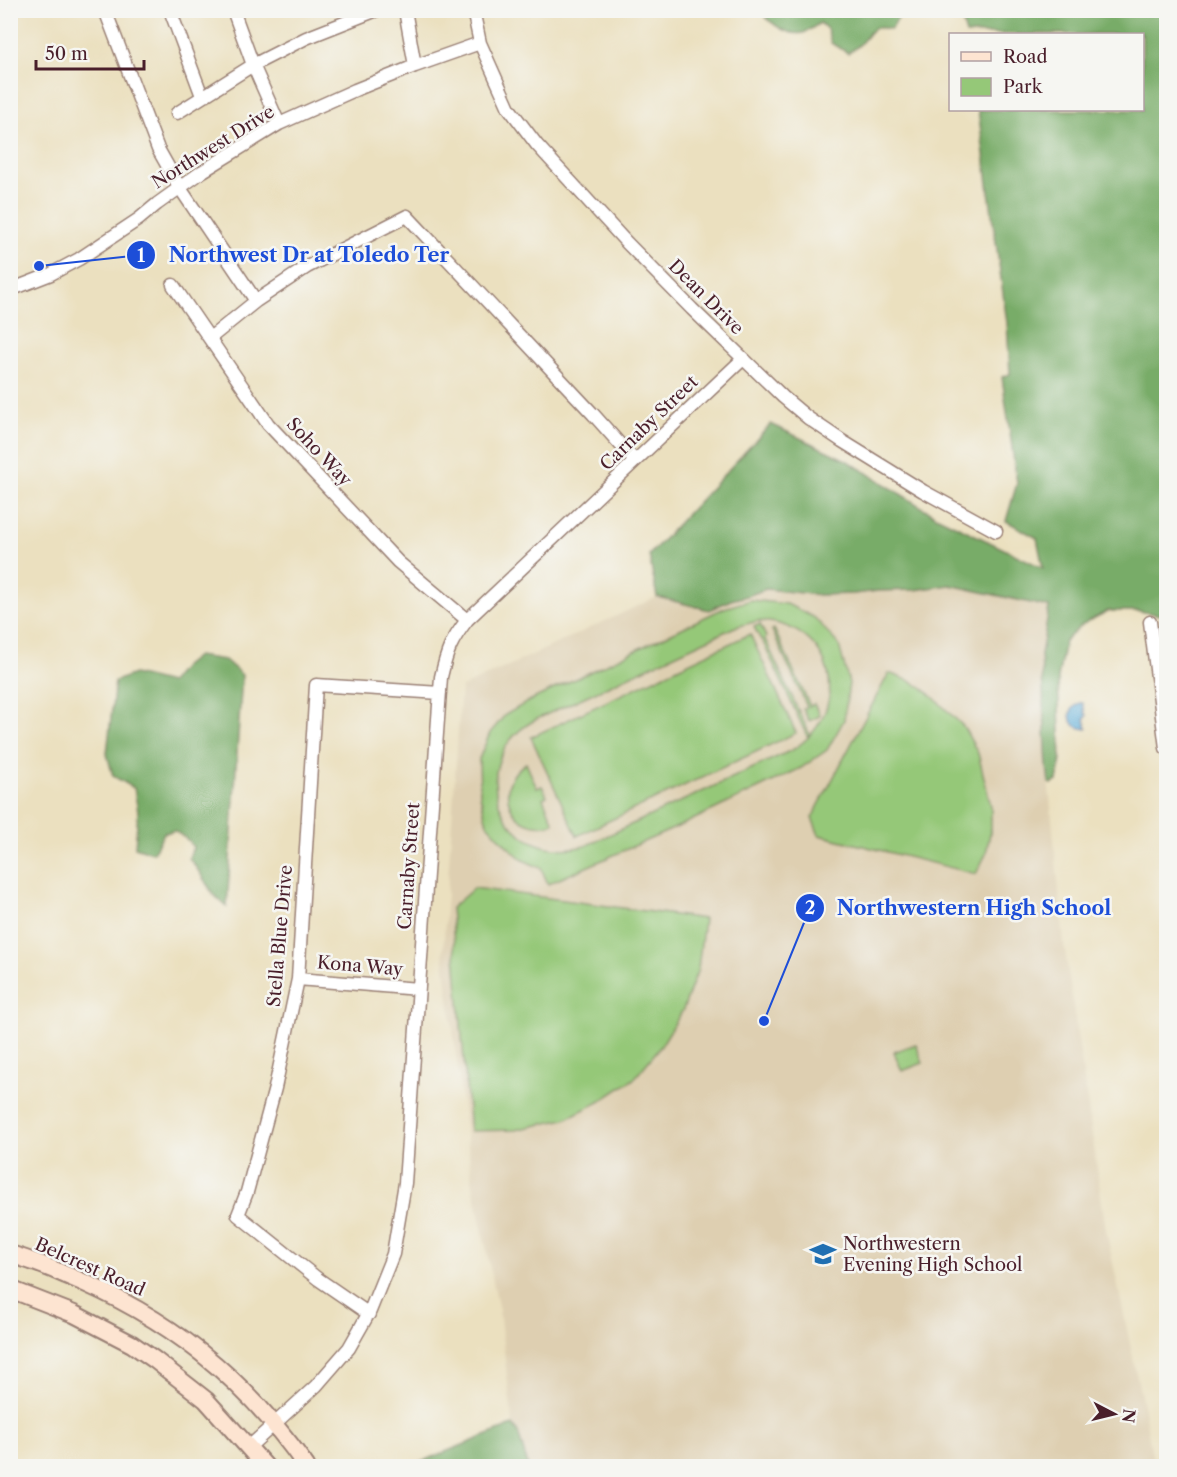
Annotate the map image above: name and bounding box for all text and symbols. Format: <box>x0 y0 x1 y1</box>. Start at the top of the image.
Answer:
scale bar <box>36 33 144 71</box>
legend <box>949 33 1144 111</box>
text: 50 m <box>45 43 88 65</box>
text: Road <box>1003 46 1048 68</box>
text: Park <box>1003 76 1044 98</box>
street label: Northwest Drive <box>148 100 278 194</box>
callout: Northwest Dr at Toledo Ter <box>126 236 462 274</box>
text: Northwest Dr at Toledo Ter <box>169 243 450 267</box>
text: 1 <box>137 245 145 267</box>
street label: Dean Drive <box>664 255 748 339</box>
street label: Carnaby Street <box>596 370 703 475</box>
street label: Soho Way <box>282 413 357 491</box>
street label: Carnaby Street <box>394 801 424 930</box>
street label: Stella Blue Drive <box>263 864 297 1008</box>
callout: Northwestern High School <box>795 889 1123 927</box>
text: Northwestern High School <box>837 896 1111 920</box>
text: 2 <box>805 897 815 919</box>
street label: Kona Way <box>316 951 405 981</box>
street label: Belcrest Road <box>31 1233 149 1301</box>
place label: Northwestern Evening High School <box>843 1233 1022 1276</box>
school or university icon: Northwestern Evening High School <box>808 1239 838 1269</box>
north arrow <box>1084 1384 1144 1444</box>
text: N <box>1118 1408 1140 1424</box>

